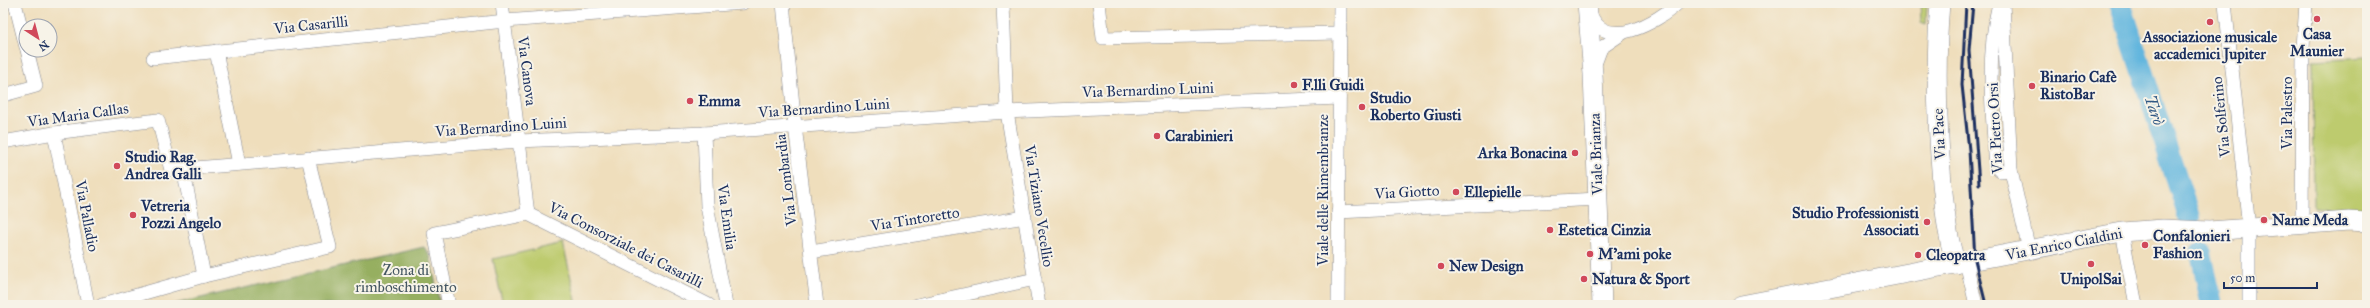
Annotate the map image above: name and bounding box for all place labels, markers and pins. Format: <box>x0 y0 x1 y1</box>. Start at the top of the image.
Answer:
marker: Casa Maunier <box>2312 14 2322 24</box>
marker: Associazione musicale accademici Jupiter <box>2205 17 2215 27</box>
place label: Casa Maunier <box>2290 25 2344 60</box>
place label: Associazione musicale accademici Jupiter <box>2142 28 2278 64</box>
place label: Binario Cafè RistoBar <box>2040 68 2117 103</box>
place label: F.lli Guidi <box>1302 76 1365 94</box>
marker: F.lli Guidi <box>1289 80 1299 90</box>
marker: Binario Cafè RistoBar <box>2027 81 2037 91</box>
place label: Studio Roberto Giusti <box>1370 89 1462 124</box>
place label: Emma <box>698 92 741 110</box>
marker: Emma <box>685 96 695 106</box>
marker: Studio Roberto Giusti <box>1357 102 1367 112</box>
place label: Carabinieri <box>1165 127 1234 145</box>
marker: Carabinieri <box>1152 131 1162 141</box>
place label: Arka Bonacina <box>1477 144 1568 162</box>
place label: Studio Rag. Andrea Galli <box>124 148 202 183</box>
marker: Arka Bonacina <box>1570 148 1580 158</box>
marker: Studio Rag. Andrea Galli <box>112 161 122 171</box>
place label: Ellepielle <box>1464 183 1522 202</box>
marker: Ellepielle <box>1451 187 1461 197</box>
place label: Vetreria Pozzi Angelo <box>140 197 222 233</box>
place label: Studio Professionisti Associati <box>1792 204 1920 239</box>
marker: Vetreria Pozzi Angelo <box>128 210 138 220</box>
place label: Name Meda <box>2272 211 2349 229</box>
marker: Name Meda <box>2259 215 2269 225</box>
marker: Studio Professionisti Associati <box>1922 217 1932 227</box>
place label: Estetica Cinzia <box>1558 221 1652 239</box>
marker: Estetica Cinzia <box>1545 225 1555 235</box>
place label: Confalonieri Fashion <box>2153 227 2231 262</box>
marker: Confalonieri Fashion <box>2140 240 2150 250</box>
place label: M'ami poke <box>1598 245 1672 264</box>
place label: Cleopatra <box>1926 246 1986 265</box>
marker: M'ami poke <box>1585 249 1595 259</box>
marker: Cleopatra <box>1913 250 1923 260</box>
place label: New Design <box>1449 257 1524 276</box>
marker: UnipolSai <box>2086 259 2096 269</box>
marker: New Design <box>1436 261 1446 271</box>
place label: Natura & Sport <box>1592 270 1691 289</box>
place label: UnipolSai <box>2060 270 2123 289</box>
marker: Natura & Sport <box>1579 274 1589 284</box>

